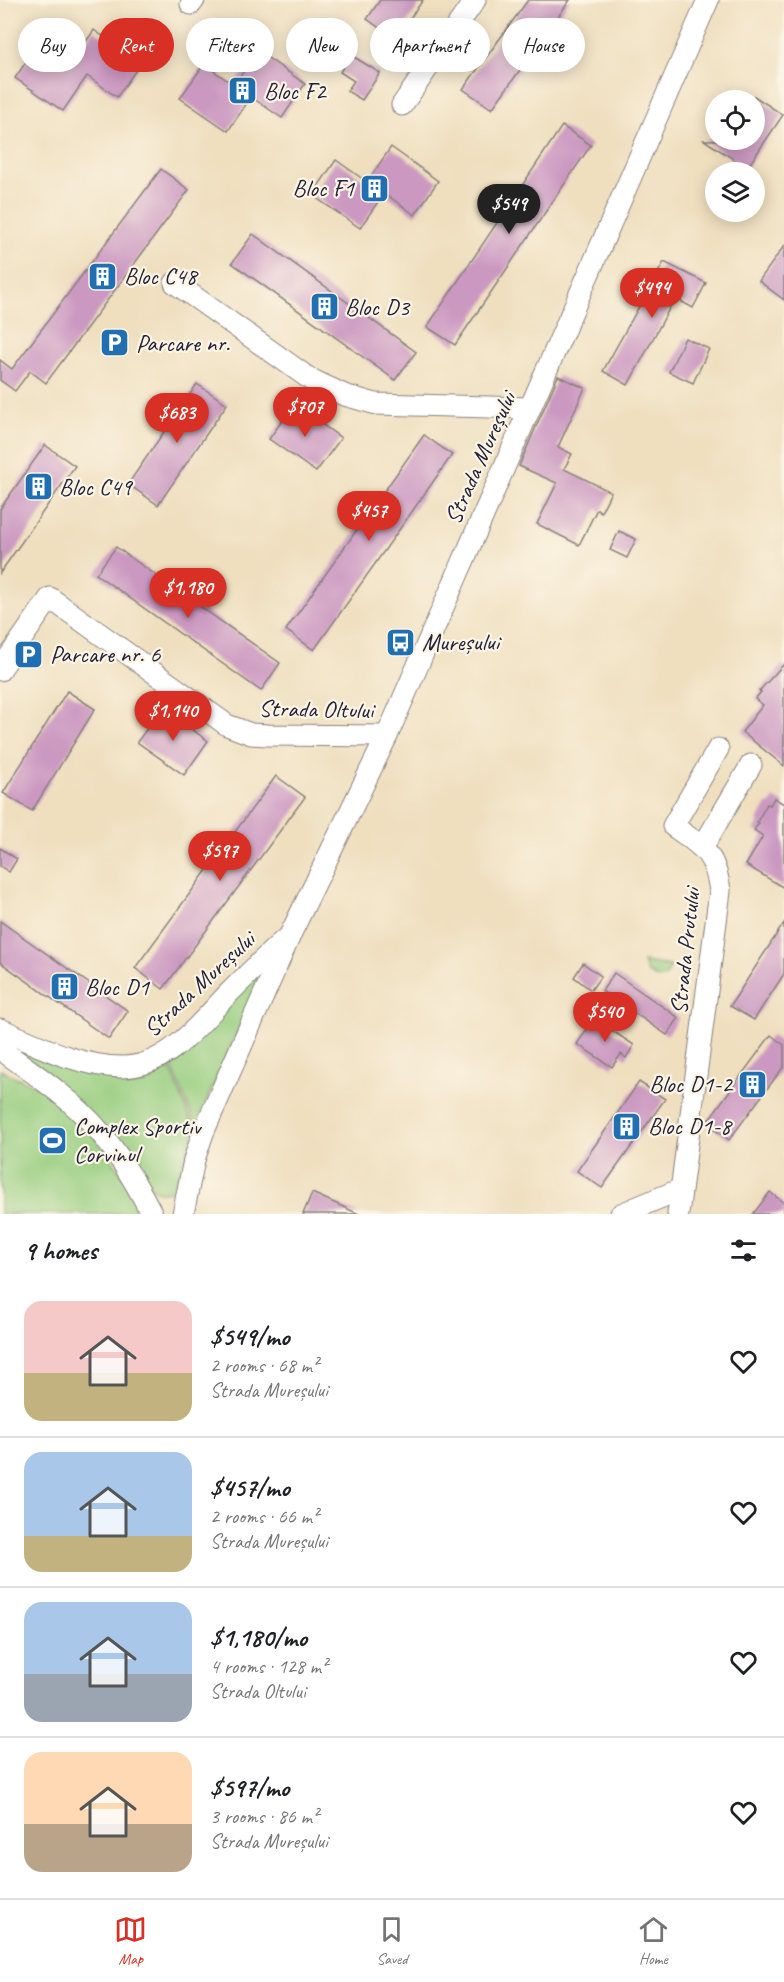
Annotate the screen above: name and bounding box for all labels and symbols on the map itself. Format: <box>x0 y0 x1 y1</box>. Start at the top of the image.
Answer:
building icon: Bloc F2 <box>227 75 259 107</box>
place label: Bloc F2 <box>264 76 328 106</box>
building icon: Bloc F1 <box>359 172 391 204</box>
place label: Bloc F1 <box>293 173 355 203</box>
pin: $549 <box>473 184 545 235</box>
building icon: Bloc C48 <box>87 260 119 292</box>
place label: Bloc C48 <box>124 261 199 291</box>
pin: $494 <box>616 268 688 319</box>
building icon: Bloc D3 <box>308 291 340 323</box>
place label: Bloc D3 <box>345 292 411 322</box>
parking icon: Parcare nr. <box>99 327 131 359</box>
place label: Parcare nr. <box>136 328 230 358</box>
street label: Strada Mureșului <box>438 384 524 529</box>
pin: $707 <box>269 387 341 438</box>
pin: $683 <box>141 393 213 444</box>
building icon: Bloc C49 <box>22 471 54 503</box>
place label: Bloc C49 <box>59 472 134 502</box>
pin: $457 <box>333 491 405 542</box>
pin: $1,180 <box>139 568 237 619</box>
bus stop icon: Mureșului <box>385 626 417 658</box>
place label: Mureșului <box>422 627 503 657</box>
parking icon: Parcare nr. 6 <box>13 638 45 670</box>
place label: Parcare nr. 6 <box>50 639 162 669</box>
pin: $1,140 <box>124 691 222 742</box>
street label: Strada Oltului <box>258 693 376 725</box>
pin: $597 <box>184 831 256 882</box>
street label: Strada Prutului <box>663 883 707 1016</box>
street label: Strada Mureșului <box>137 922 264 1043</box>
building icon: Bloc D1 <box>48 971 80 1003</box>
place label: Bloc D1 <box>85 972 150 1002</box>
pin: $540 <box>569 992 641 1043</box>
building icon: Bloc D1-2 <box>737 1068 769 1100</box>
place label: Bloc D1-2 <box>649 1069 734 1099</box>
building icon: Bloc D1-8 <box>611 1110 643 1142</box>
place label: Complex Sportiv Corvinul <box>74 1111 203 1169</box>
place label: Bloc D1-8 <box>648 1111 733 1141</box>
sports icon: Complex Sportiv Corvinul <box>37 1124 69 1156</box>

